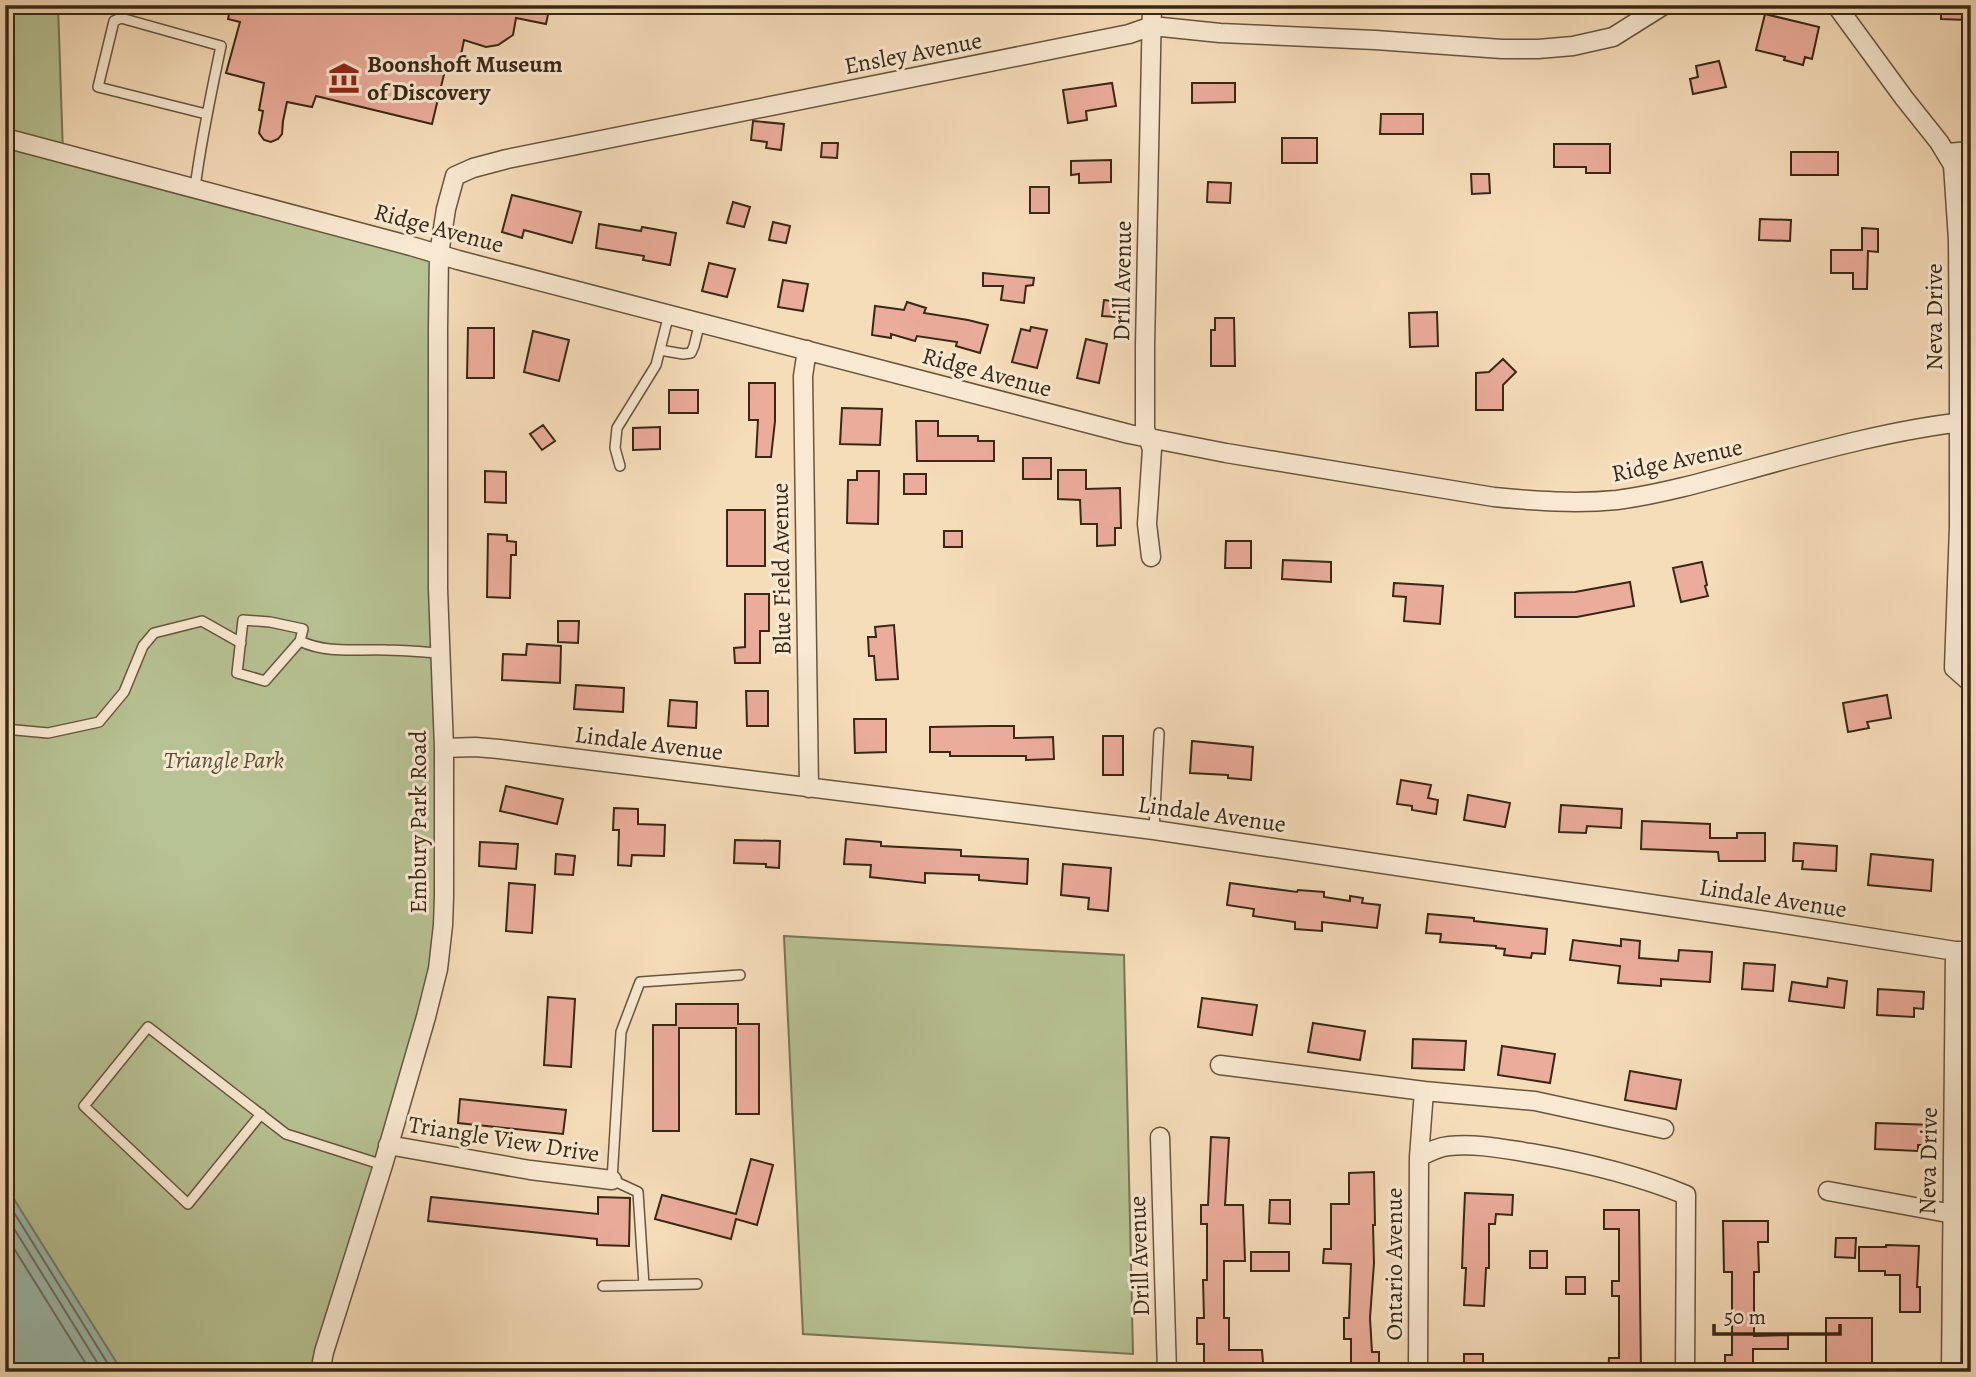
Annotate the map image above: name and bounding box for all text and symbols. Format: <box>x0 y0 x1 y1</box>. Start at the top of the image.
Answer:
street label: Ensley Avenue <box>841 24 985 82</box>
place label: Boonshoft Museum of Discovery <box>367 48 563 108</box>
museum icon: Boonshoft Museum of Discovery <box>327 61 361 95</box>
street label: Ridge Avenue <box>371 195 507 261</box>
street label: Drill Avenue <box>1105 220 1139 342</box>
street label: Neva Drive <box>1918 263 1950 371</box>
street label: Ridge Avenue <box>919 339 1055 405</box>
street label: Ridge Avenue <box>1609 431 1745 489</box>
street label: Blue Field Avenue <box>763 482 799 656</box>
street label: Lindale Avenue <box>573 718 725 768</box>
street label: Embury Park Road <box>402 730 434 914</box>
park label: Triangle Park <box>164 744 285 776</box>
street label: Lindale Avenue <box>1136 788 1288 840</box>
street label: Lindale Avenue <box>1697 871 1849 925</box>
street label: Neva Drive <box>1911 1107 1945 1215</box>
street label: Triangle View Drive <box>406 1108 602 1170</box>
street label: Ontario Avenue <box>1378 1188 1410 1341</box>
street label: Drill Avenue <box>1121 1195 1157 1317</box>
scale bar <box>1714 1293 1840 1337</box>
text: 50 m <box>1724 1303 1766 1331</box>

